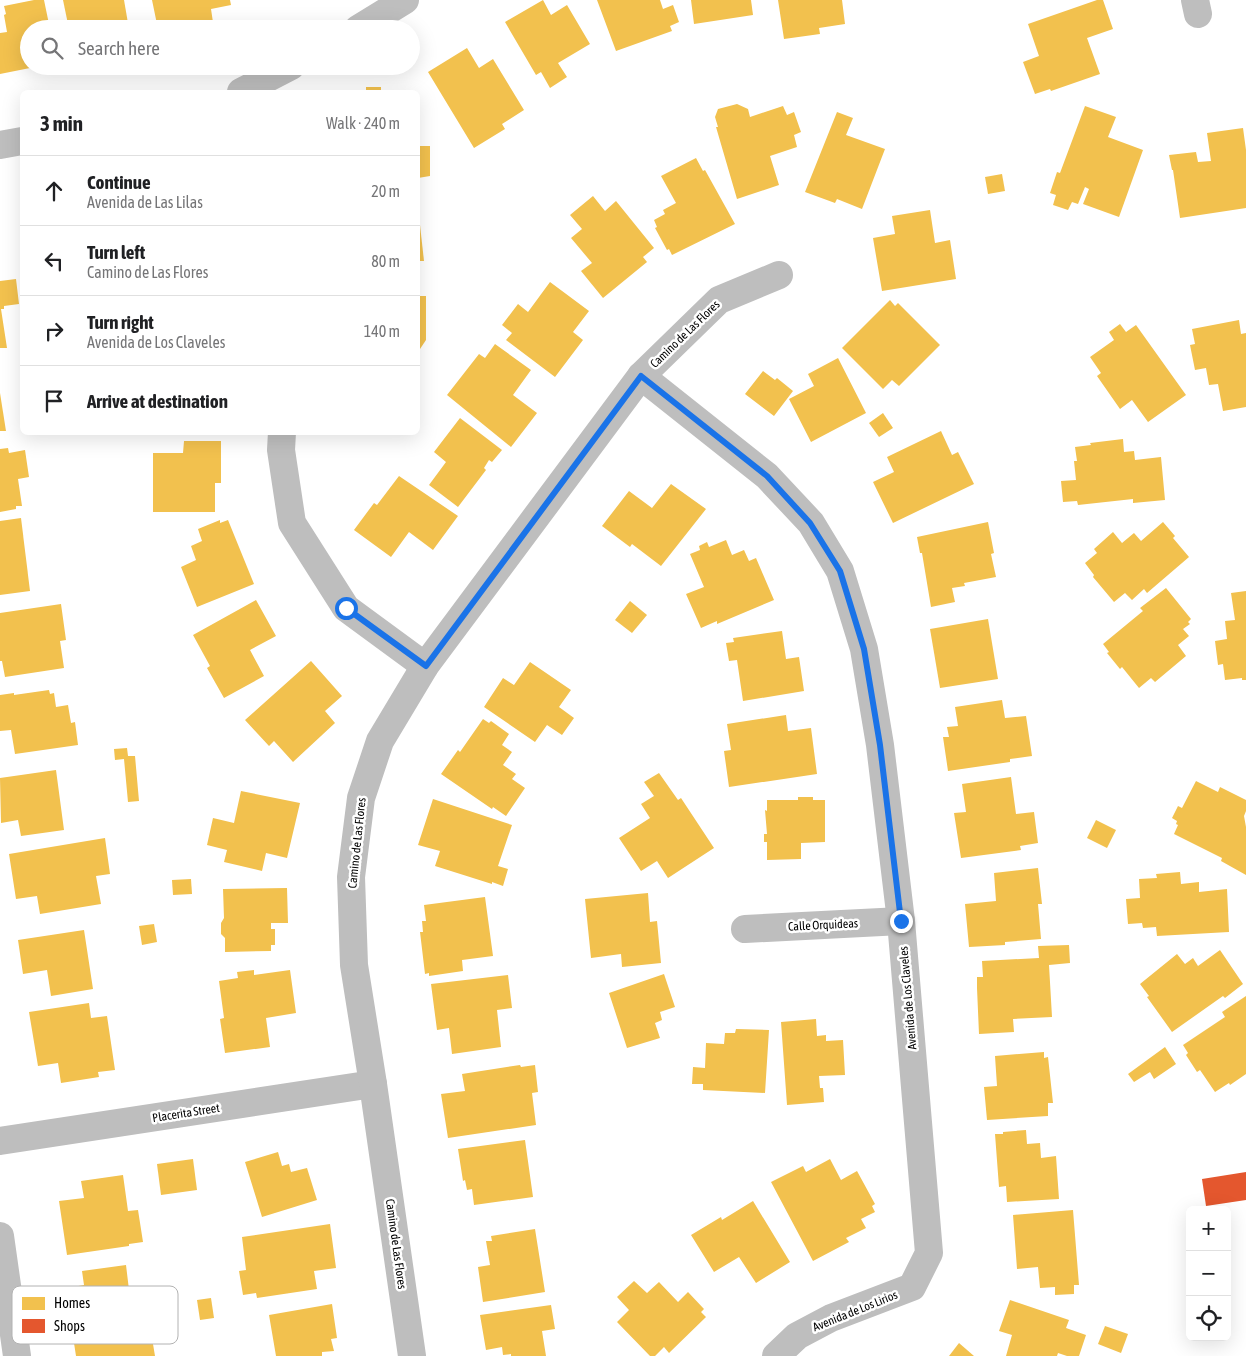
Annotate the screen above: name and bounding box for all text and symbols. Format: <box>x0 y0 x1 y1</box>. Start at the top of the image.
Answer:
search box <box>20 20 420 75</box>
icon: search <box>38 34 66 62</box>
text: Search here <box>78 37 160 59</box>
text: 3 min <box>40 111 83 135</box>
text: Walk · 240 m <box>326 114 400 132</box>
text: Continue <box>87 171 151 193</box>
icon: ahead <box>40 177 68 205</box>
text: 20 m <box>371 182 400 200</box>
text: Avenida de Las Lilas <box>87 193 203 211</box>
text: Turn left <box>87 241 145 263</box>
icon: left <box>40 247 68 275</box>
text: 80 m <box>371 252 400 270</box>
text: Camino de Las Flores <box>87 263 209 281</box>
street label: Camino de Las Flores <box>647 297 723 371</box>
text: Turn right <box>87 311 154 333</box>
icon: right <box>40 317 68 345</box>
text: 140 m <box>364 322 400 340</box>
text: Avenida de Los Claveles <box>87 333 225 351</box>
icon: arrive <box>40 387 68 415</box>
text: Arrive at destination <box>87 390 228 412</box>
route start <box>335 597 358 620</box>
street label: Camino de Las Flores <box>345 797 369 889</box>
route end <box>890 910 913 933</box>
street label: Calle Orquideas <box>788 916 858 934</box>
street label: Avenida de Los Claveles <box>897 946 919 1050</box>
street label: Placerita Street <box>151 1101 221 1125</box>
street label: Camino de Las Flores <box>383 1198 409 1290</box>
map controls <box>1186 1206 1231 1341</box>
button: + <box>1186 1206 1231 1251</box>
button: − <box>1186 1251 1231 1296</box>
legend <box>12 1286 178 1344</box>
street label: Avenida de Los Lirios <box>811 1288 899 1334</box>
text: Homes <box>54 1295 90 1311</box>
button: locate <box>1186 1296 1231 1341</box>
text: Shops <box>54 1318 85 1334</box>

